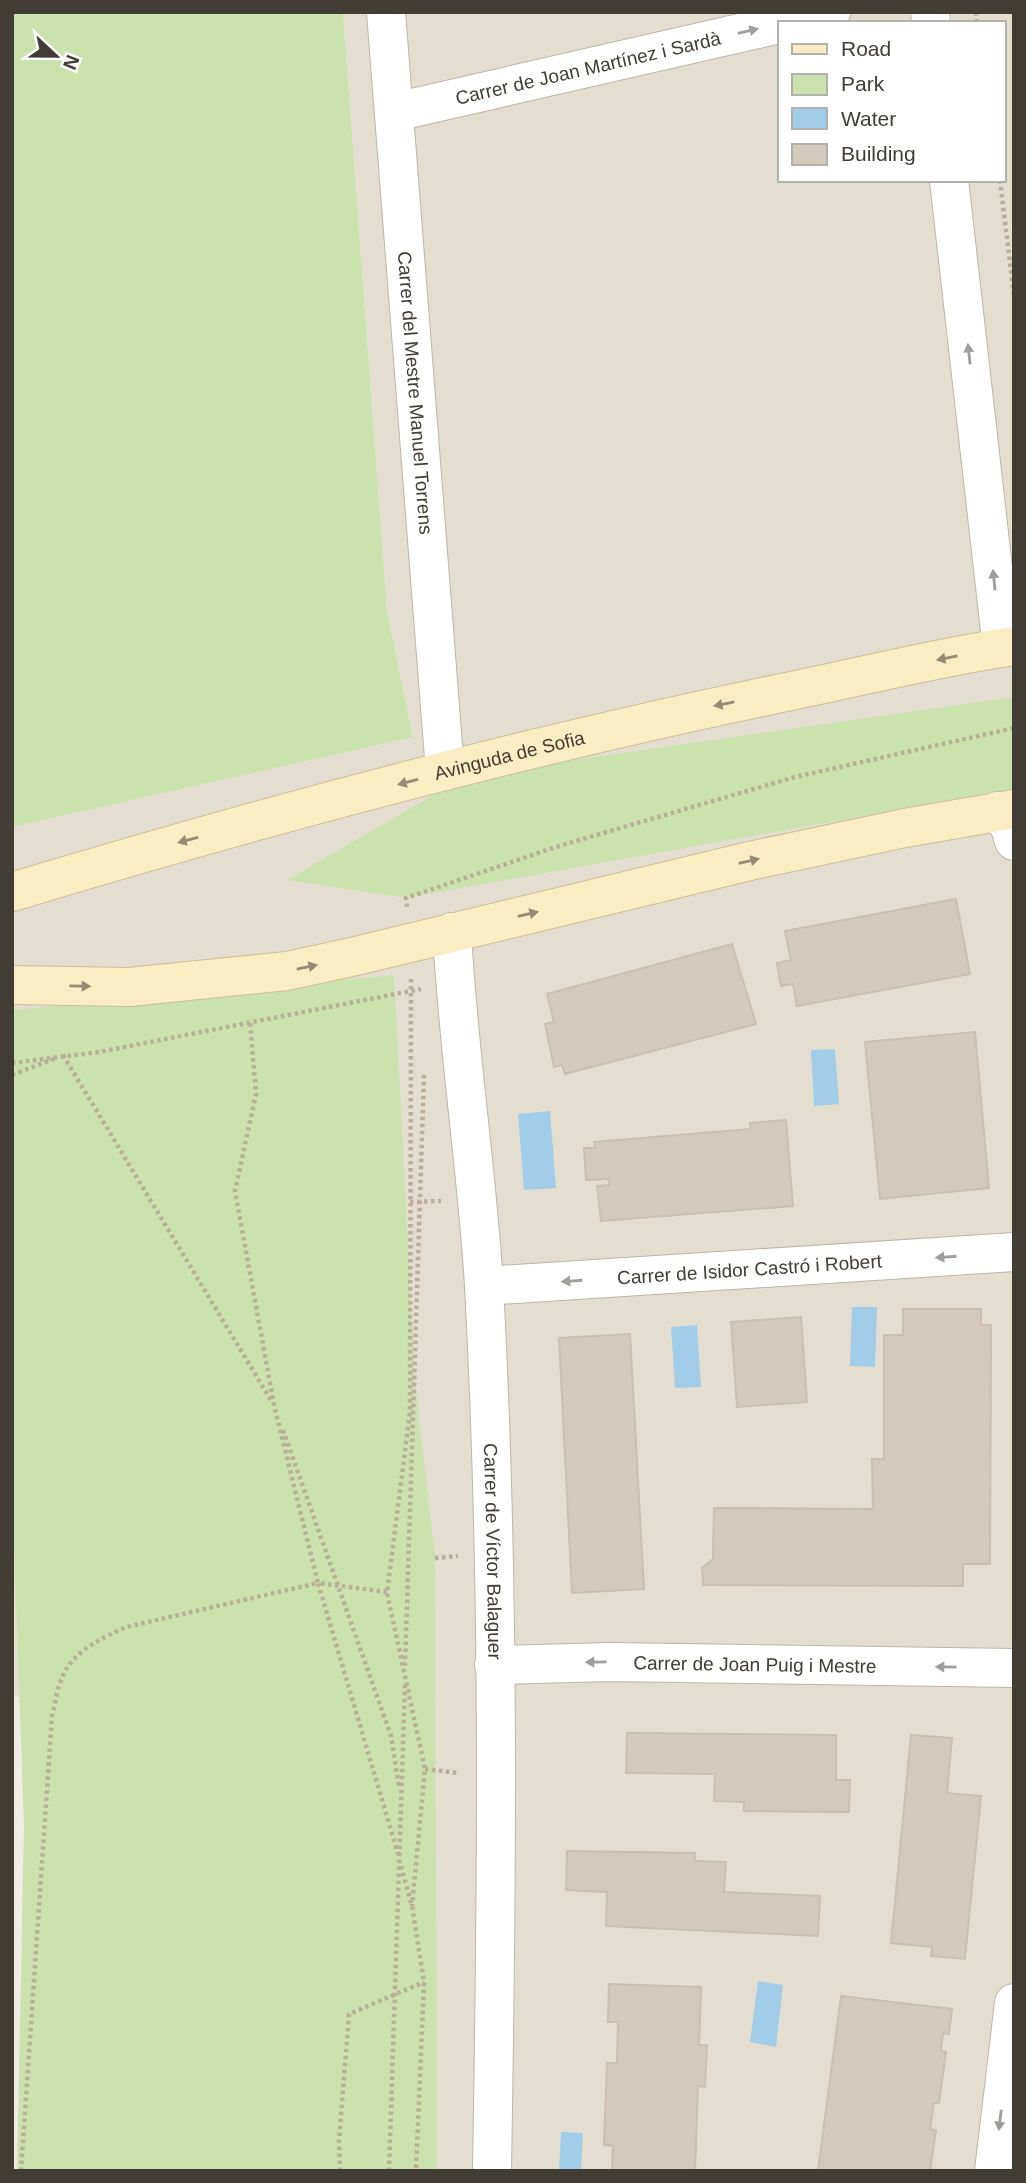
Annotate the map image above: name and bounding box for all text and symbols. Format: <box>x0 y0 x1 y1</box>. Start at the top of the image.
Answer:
north arrow <box>21 21 91 91</box>
legend <box>778 21 1005 182</box>
one-way arrow <box>737 25 759 36</box>
street label: Carrer de Joan Martínez i Sardà <box>453 27 723 108</box>
text: Road <box>841 37 891 60</box>
text: N <box>59 52 84 72</box>
text: Park <box>841 72 885 95</box>
text: Water <box>841 107 896 130</box>
text: Building <box>841 142 916 165</box>
street label: Carrer del Mestre Manuel Torrens <box>394 251 437 535</box>
one-way arrow <box>963 343 974 365</box>
one-way arrow <box>988 569 999 591</box>
one-way arrow <box>936 653 958 664</box>
one-way arrow <box>713 699 735 710</box>
street label: Avinguda de Sofia <box>432 726 587 784</box>
one-way arrow <box>397 777 418 787</box>
one-way arrow <box>177 835 199 846</box>
one-way arrow <box>738 856 760 867</box>
one-way arrow <box>517 908 539 919</box>
one-way arrow <box>296 961 318 972</box>
one-way arrow <box>70 980 92 992</box>
street label: Carrer de Isidor Castró i Robert <box>616 1250 883 1288</box>
one-way arrow <box>934 1252 956 1263</box>
one-way arrow <box>561 1276 583 1287</box>
street label: Carrer de Víctor Balaguer <box>480 1443 506 1660</box>
street label: Carrer de Joan Puig i Mestre <box>633 1652 877 1676</box>
one-way arrow <box>584 1657 606 1668</box>
one-way arrow <box>934 1661 956 1673</box>
one-way arrow <box>994 2109 1005 2131</box>

